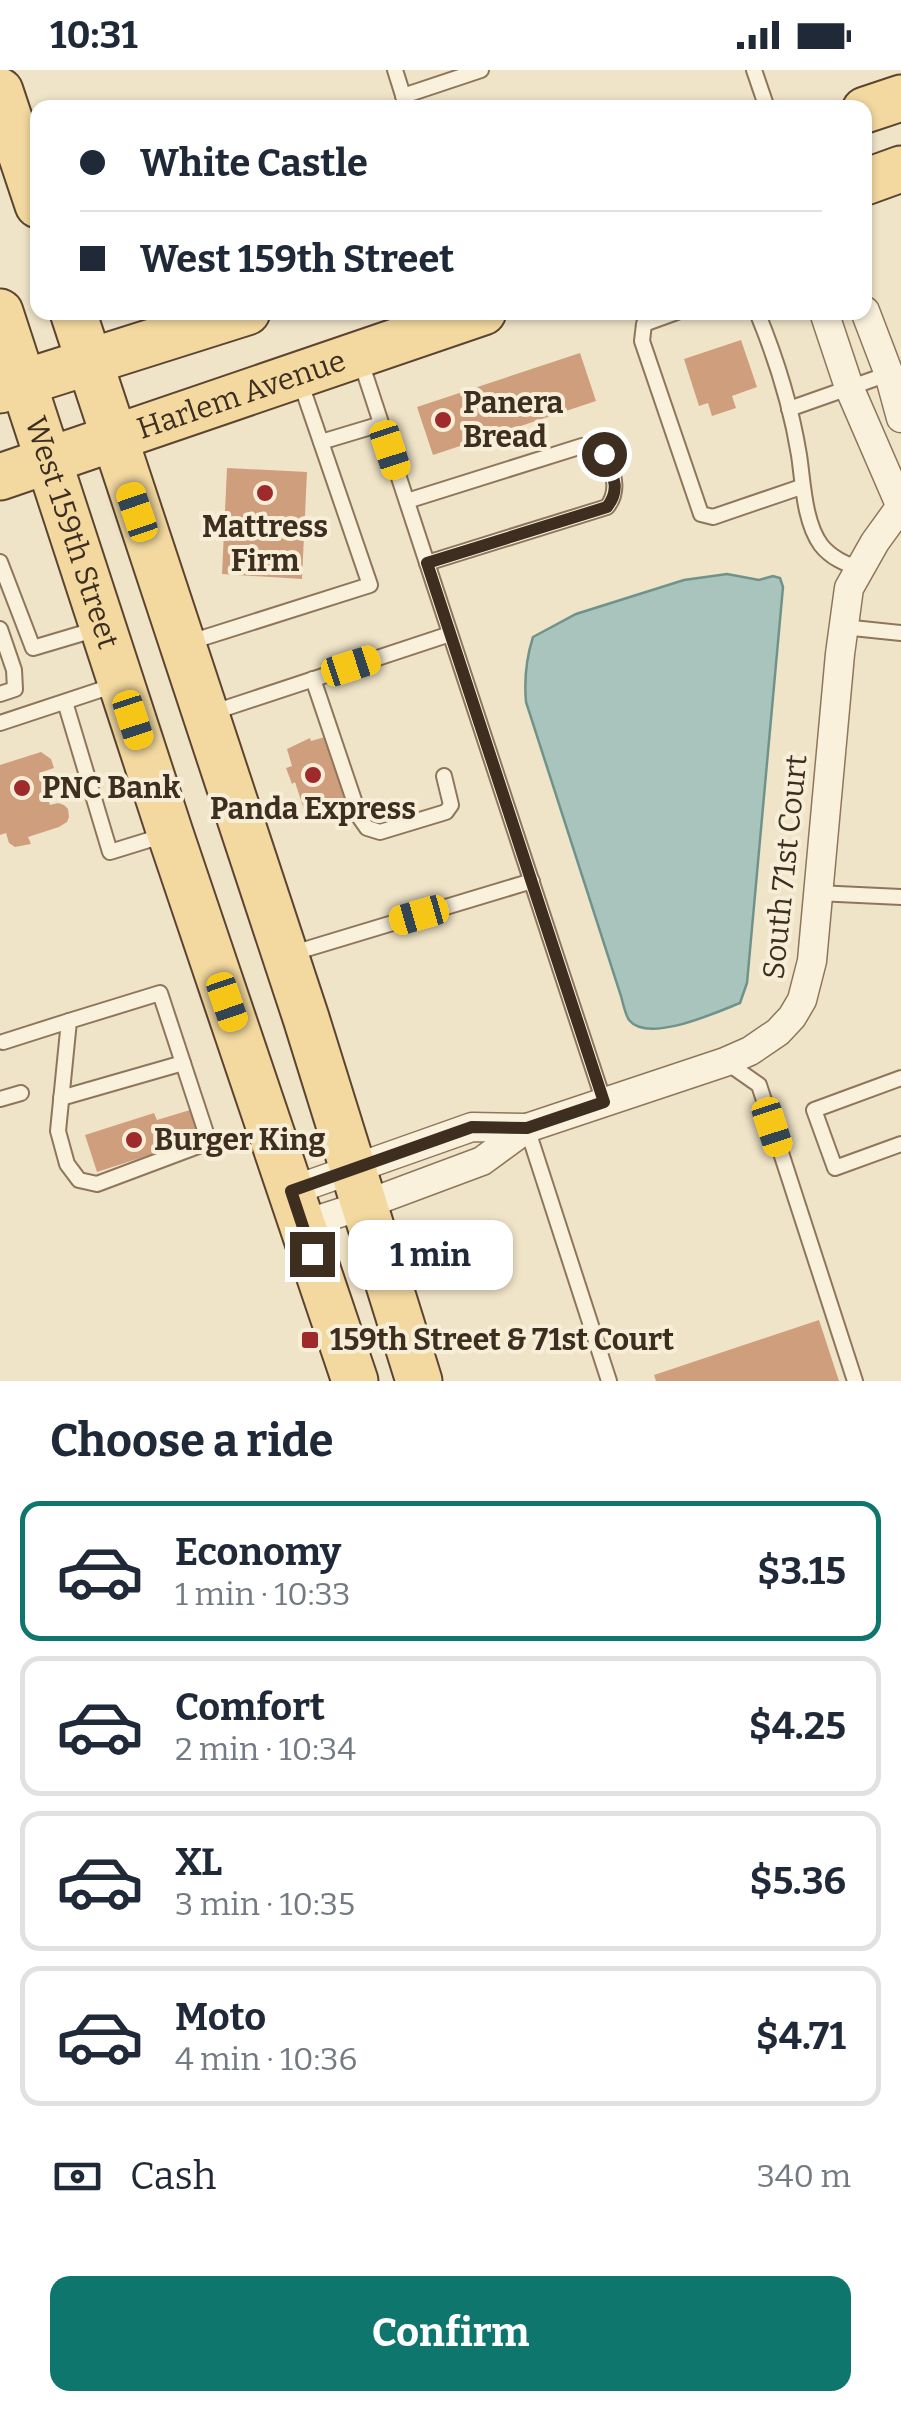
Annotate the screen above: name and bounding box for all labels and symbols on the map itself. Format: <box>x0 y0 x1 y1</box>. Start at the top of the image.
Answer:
street label: Harlem Avenue <box>132 342 350 447</box>
place label: Panera Bread <box>463 385 564 455</box>
marker: Panera Bread <box>432 409 454 431</box>
street label: West 159th Street <box>17 412 127 653</box>
car <box>366 417 414 483</box>
route start <box>582 432 627 477</box>
car <box>113 479 161 545</box>
marker: Mattress Firm <box>254 482 276 504</box>
place label: Mattress Firm <box>202 509 328 579</box>
car <box>318 642 384 690</box>
car <box>109 687 157 753</box>
street label: South 71st Court <box>755 753 815 981</box>
marker: Panda Express <box>302 764 324 786</box>
place label: PNC Bank <box>42 770 180 806</box>
marker: PNC Bank <box>11 777 33 799</box>
place label: Panda Express <box>210 791 416 827</box>
car <box>386 892 452 938</box>
car <box>203 969 251 1035</box>
car <box>748 1094 796 1160</box>
place label: Burger King <box>154 1122 326 1158</box>
marker: Burger King <box>123 1129 145 1151</box>
callout: 1 min <box>347 1219 512 1289</box>
route end <box>290 1232 335 1277</box>
place label: 159th Street & 71st Court <box>330 1322 674 1358</box>
marker: 159th Street & 71st Court <box>299 1329 321 1351</box>

